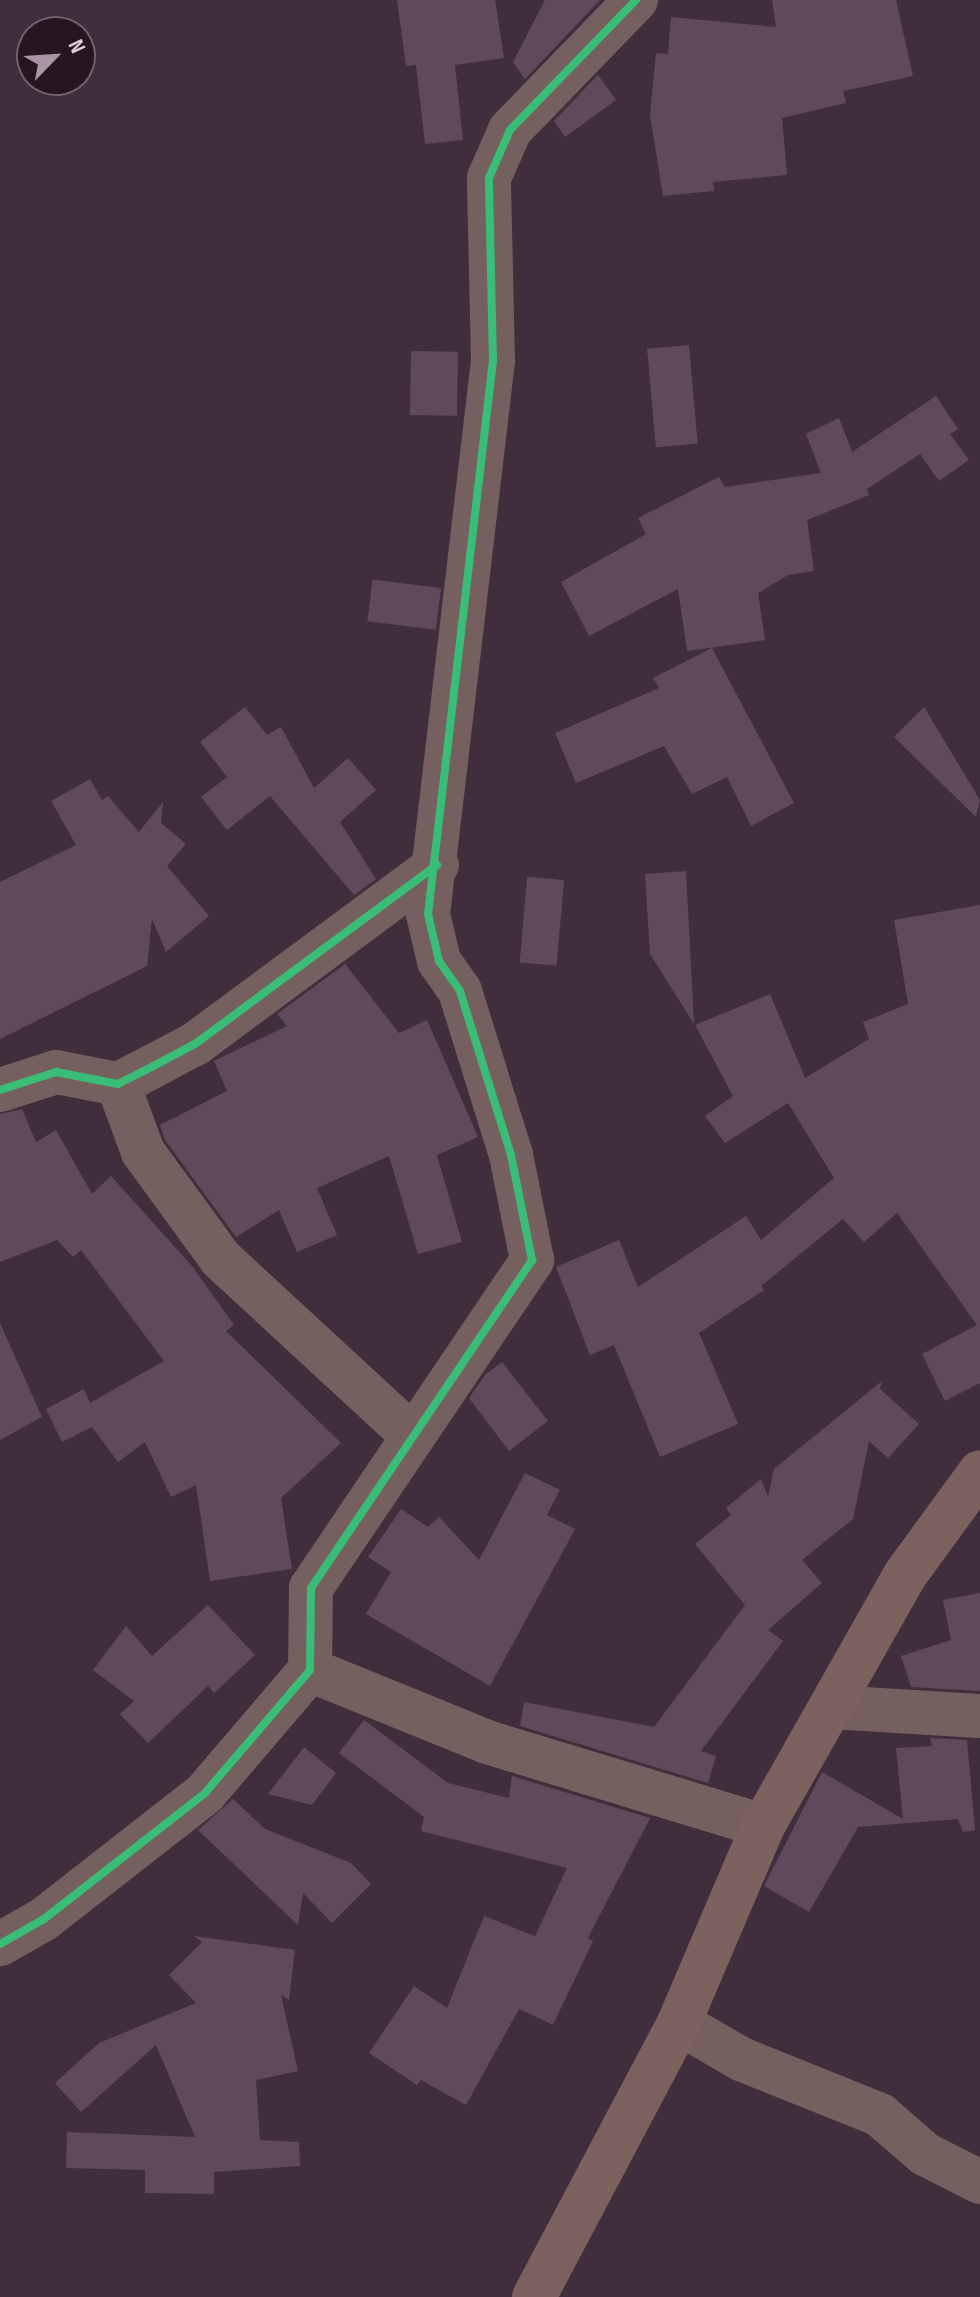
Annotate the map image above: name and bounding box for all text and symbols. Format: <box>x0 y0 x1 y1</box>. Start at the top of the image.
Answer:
north arrow <box>16 16 96 96</box>
text: N <box>62 35 91 58</box>

